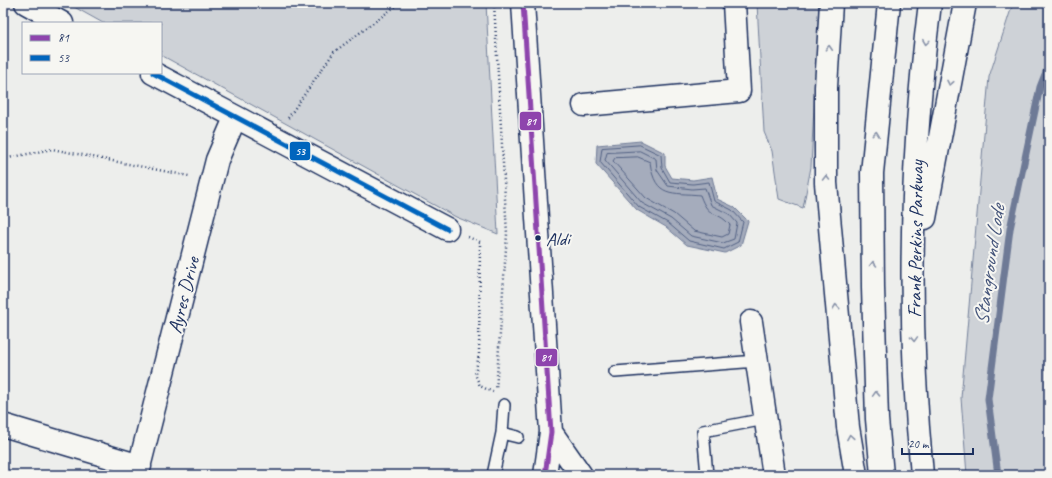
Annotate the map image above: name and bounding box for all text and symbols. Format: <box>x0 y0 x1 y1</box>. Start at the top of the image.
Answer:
legend <box>22 22 162 74</box>
text: 81 <box>58 30 69 46</box>
one-way arrow <box>921 39 930 45</box>
one-way arrow <box>824 45 833 51</box>
text: 53 <box>58 50 70 66</box>
one-way arrow <box>946 80 955 86</box>
line badge: 81 <box>519 111 542 131</box>
text: 81 <box>526 114 537 128</box>
one-way arrow <box>872 131 881 138</box>
line badge: 53 <box>289 141 311 161</box>
text: 53 <box>295 144 306 158</box>
street label: Frank Perkins Parkway <box>902 159 929 318</box>
one-way arrow <box>822 175 830 181</box>
water label: Stanground Lode <box>968 200 1011 327</box>
place label: Aldi <box>546 227 572 251</box>
marker: Aldi <box>533 233 543 243</box>
street label: Ayres Drive <box>162 253 205 336</box>
one-way arrow <box>869 261 877 267</box>
one-way arrow <box>832 304 841 310</box>
one-way arrow <box>909 336 918 342</box>
line badge: 81 <box>535 348 558 367</box>
text: 81 <box>541 350 552 364</box>
one-way arrow <box>872 391 881 397</box>
scale bar <box>902 430 973 456</box>
one-way arrow <box>846 433 854 440</box>
text: 20 m <box>908 436 930 452</box>

